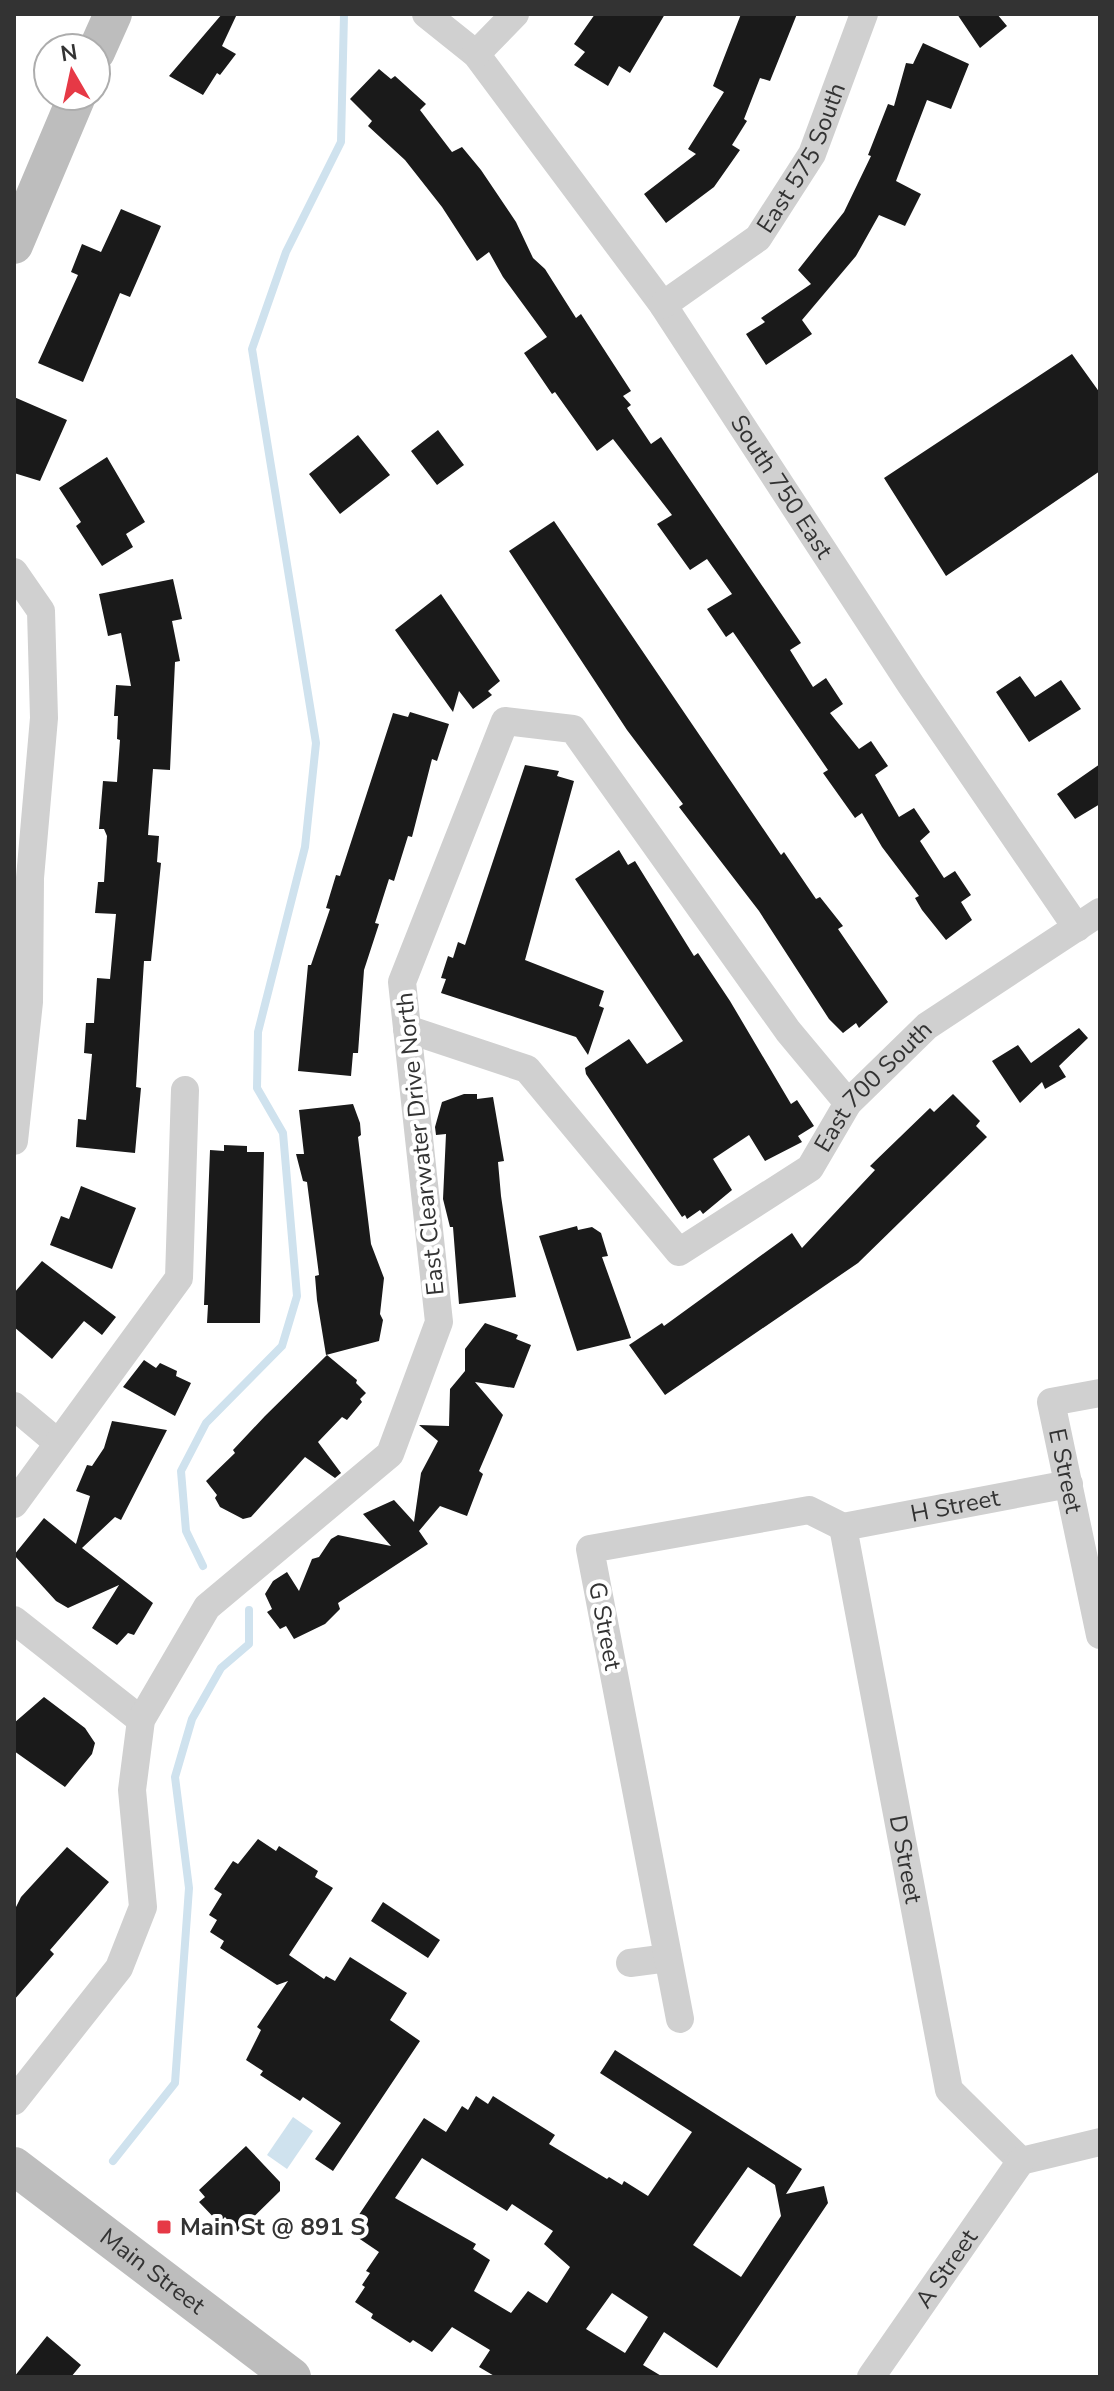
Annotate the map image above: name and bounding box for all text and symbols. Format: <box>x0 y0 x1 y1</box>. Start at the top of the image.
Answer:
north arrow <box>32 32 112 112</box>
text: N <box>59 37 80 69</box>
street label: East 575 South <box>749 78 853 239</box>
street label: South 750 East <box>723 409 841 565</box>
street label: East Clearwater Drive North <box>388 991 452 1297</box>
street label: East 700 South <box>807 1014 939 1158</box>
street label: E Street <box>1041 1425 1090 1516</box>
street label: H Street <box>908 1481 1003 1530</box>
street label: G Street <box>581 1579 629 1673</box>
street label: D Street <box>882 1812 930 1907</box>
place label: Main St @ 891 S <box>180 2211 365 2243</box>
marker: Main St @ 891 S <box>155 2218 173 2236</box>
street label: Main Street <box>93 2221 212 2322</box>
street label: A Street <box>908 2222 985 2314</box>

